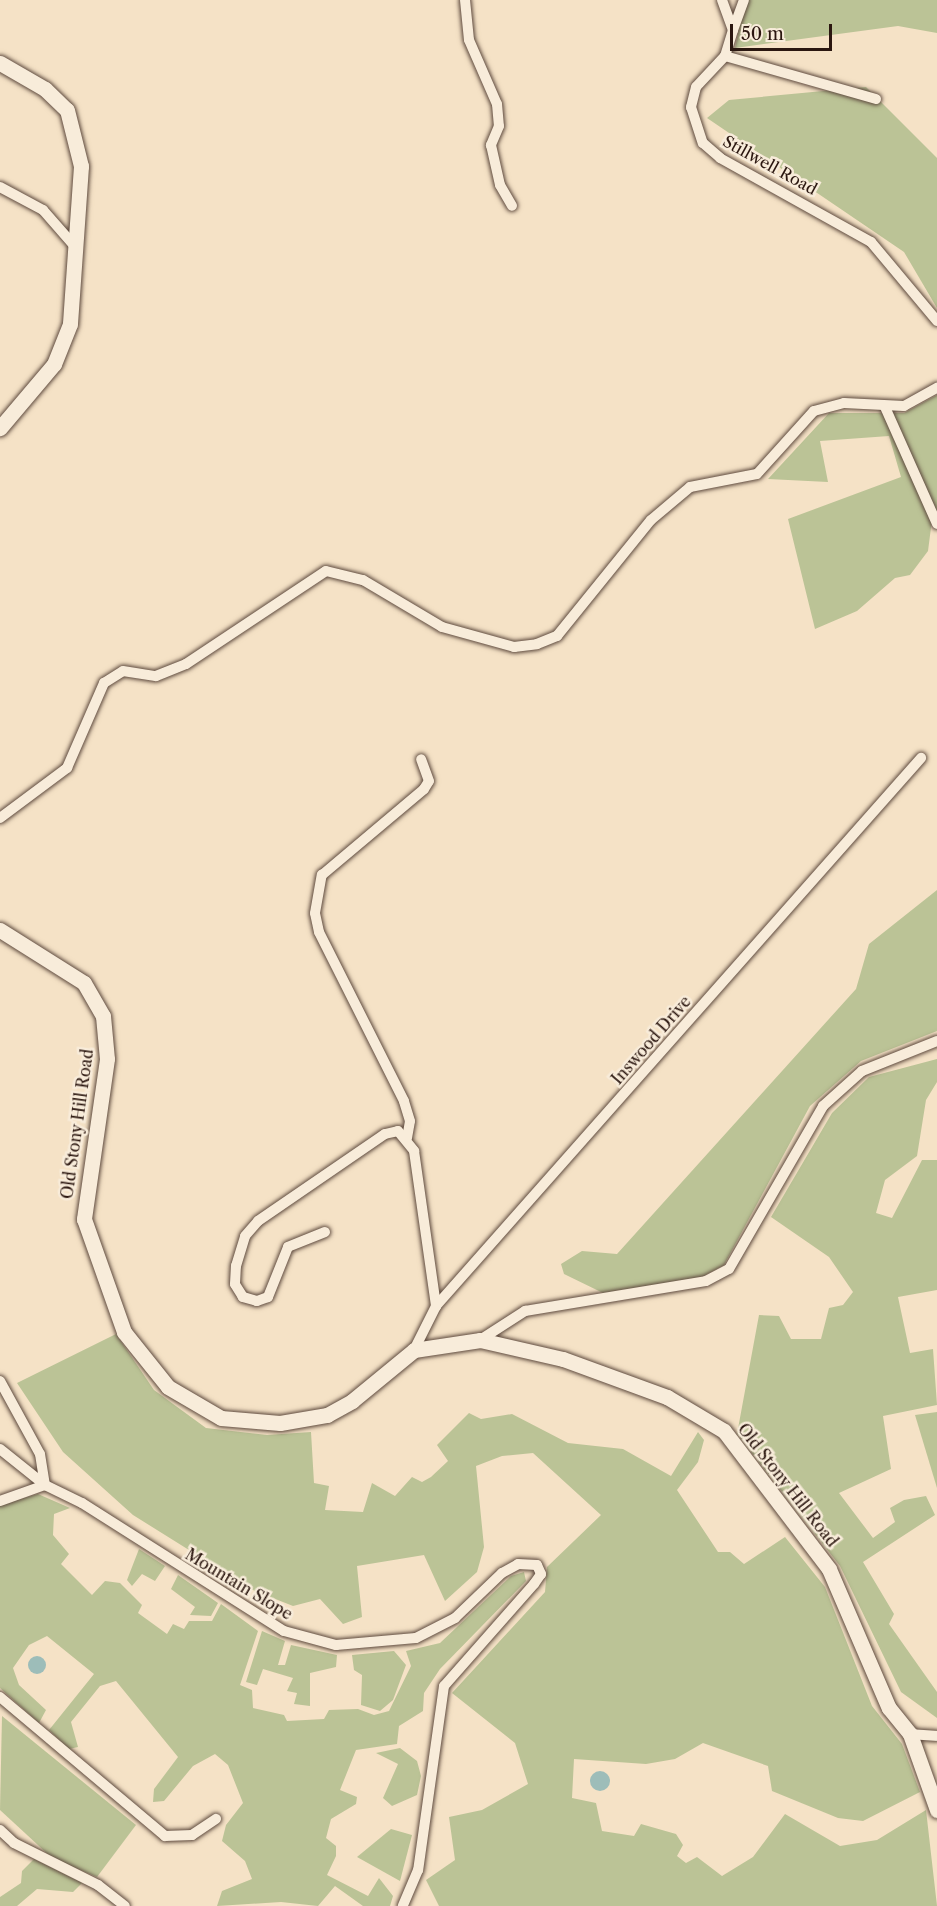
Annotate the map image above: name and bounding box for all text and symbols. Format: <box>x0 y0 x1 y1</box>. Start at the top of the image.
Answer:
scale bar <box>733 12 835 50</box>
text: 50 m <box>741 23 784 45</box>
street label: Stillwell Road <box>720 131 820 199</box>
street label: Inswood Drive <box>607 992 695 1088</box>
street label: Old Stony Hill Road <box>57 1048 97 1200</box>
street label: Old Stony Hill Road <box>734 1419 842 1551</box>
street label: Mountain Slope <box>182 1544 296 1624</box>

